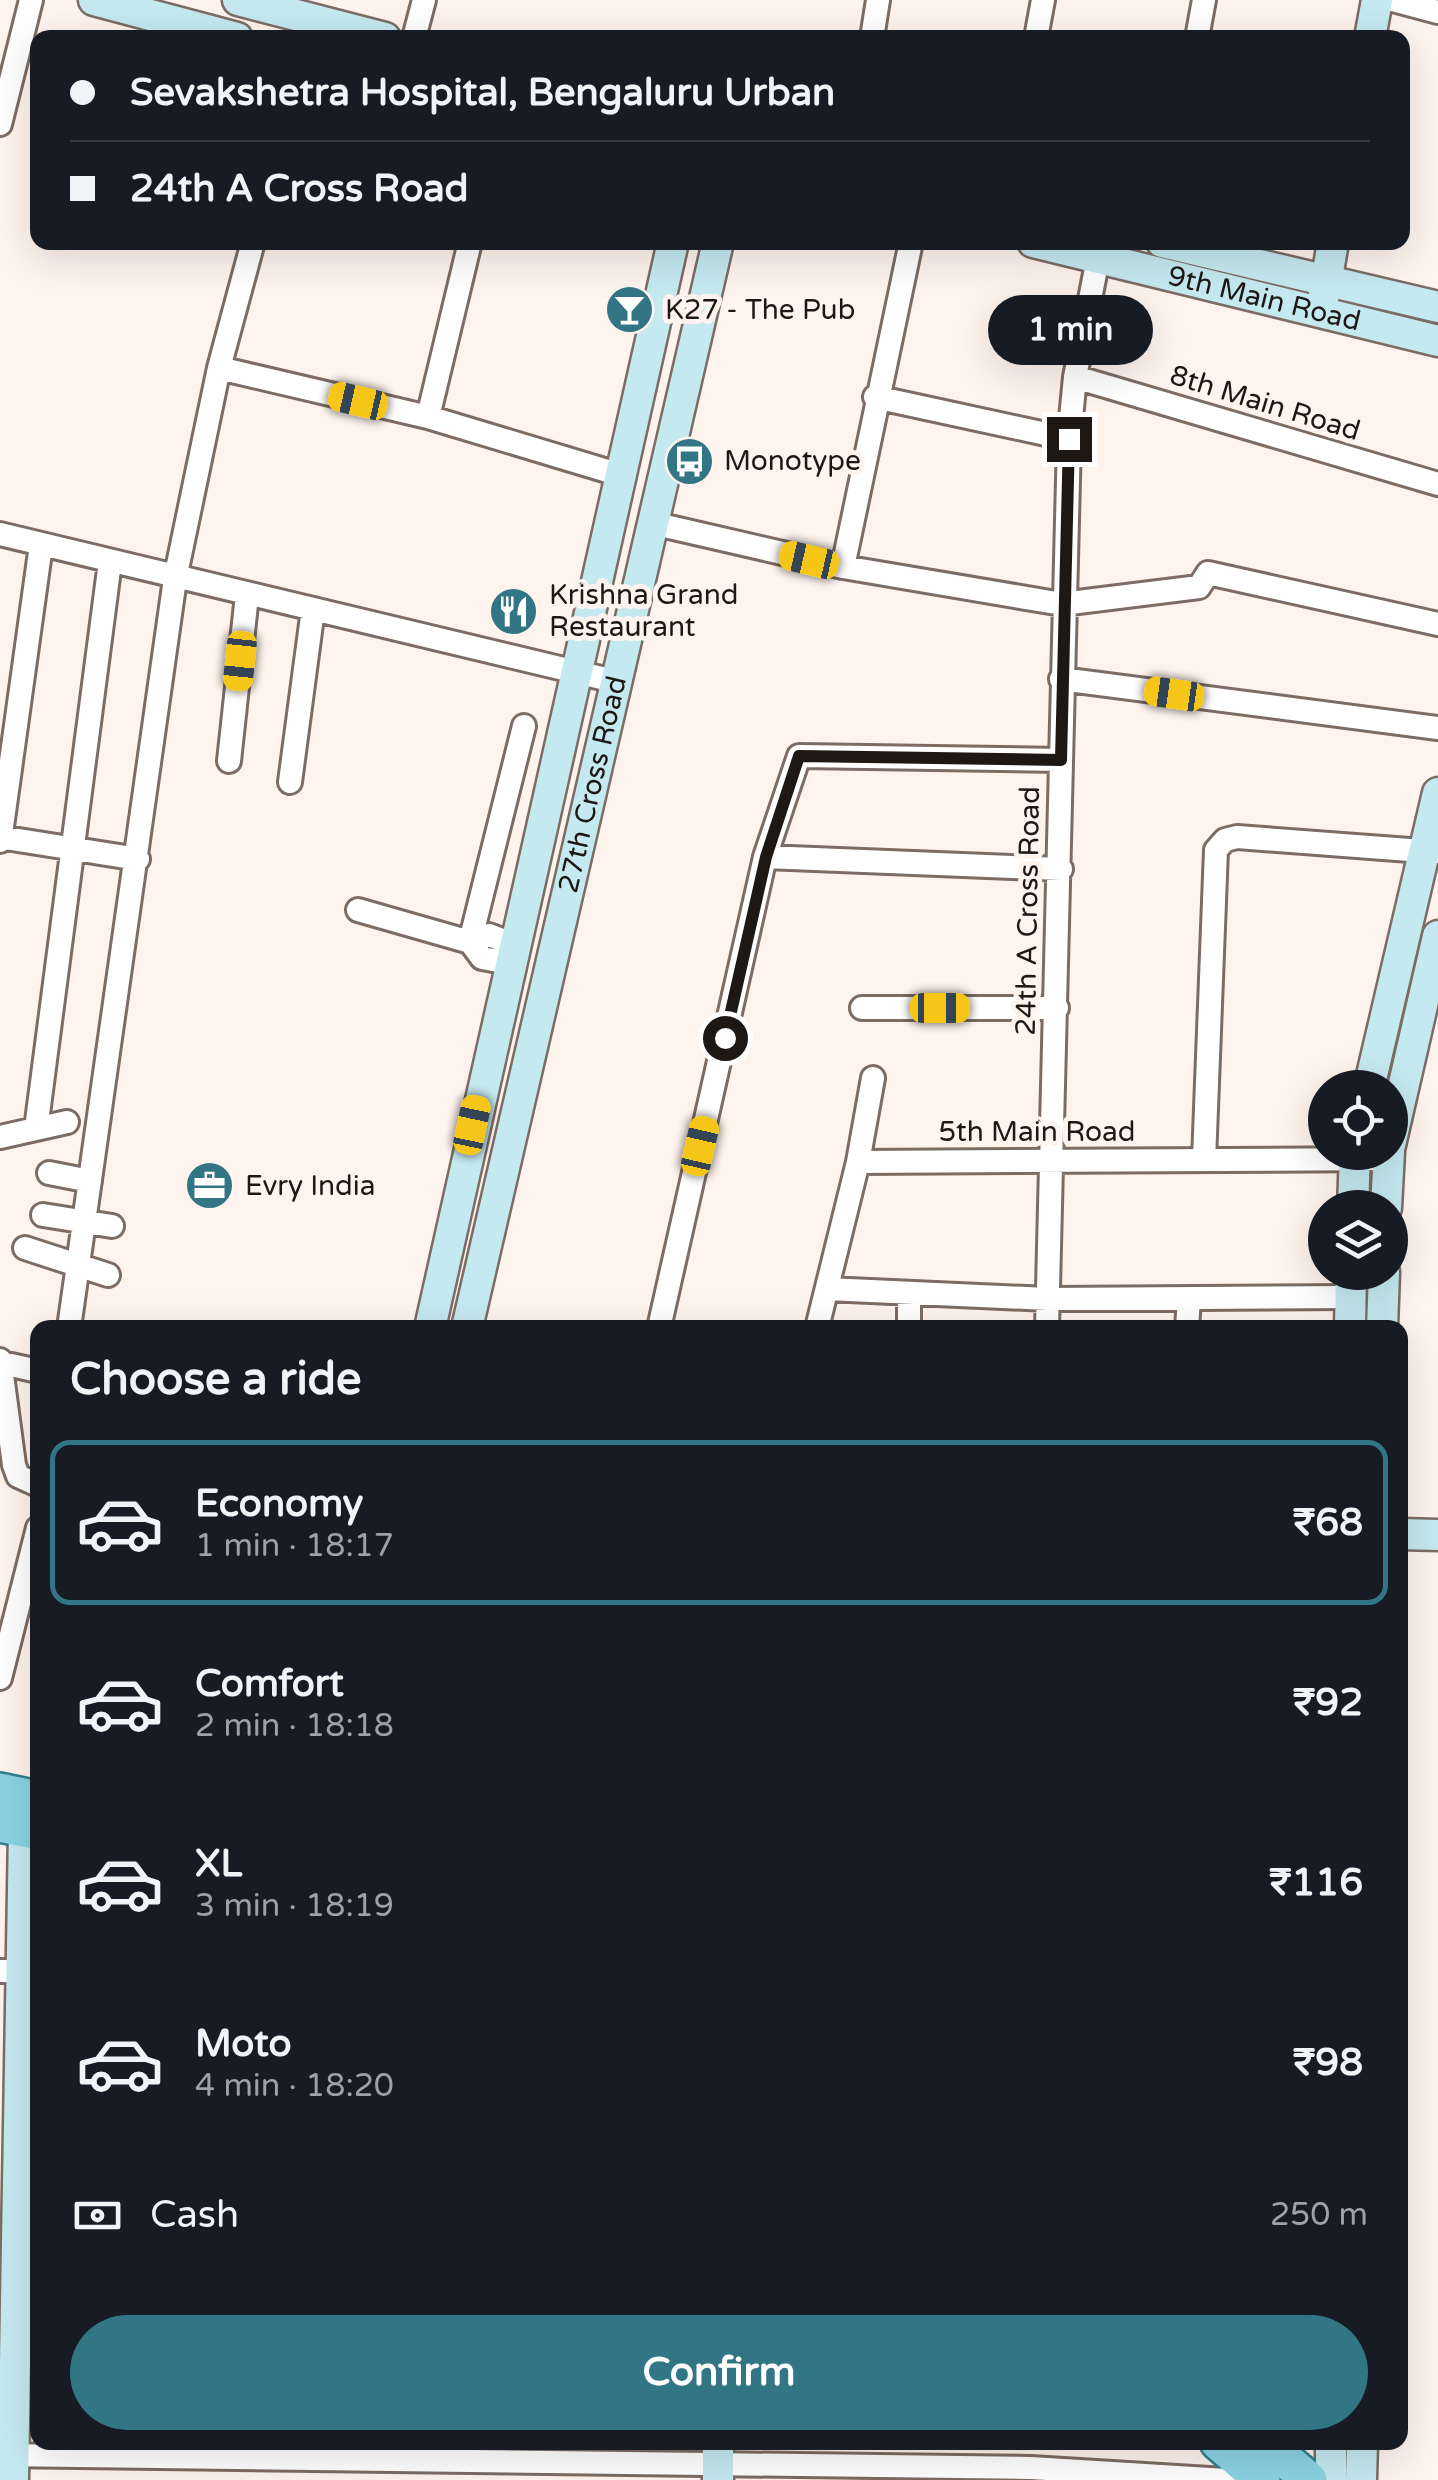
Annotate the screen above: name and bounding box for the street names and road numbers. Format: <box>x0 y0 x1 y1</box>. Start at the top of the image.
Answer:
street label: 9th Main Road <box>1164 259 1364 338</box>
street label: 8th Main Road <box>1166 358 1364 448</box>
street label: 27th Cross Road <box>551 673 634 896</box>
street label: 24th A Cross Road <box>1009 786 1047 1036</box>
street label: 5th Main Road <box>938 1115 1136 1149</box>

